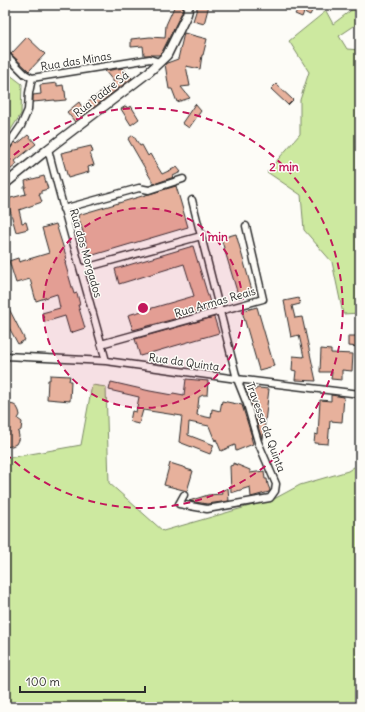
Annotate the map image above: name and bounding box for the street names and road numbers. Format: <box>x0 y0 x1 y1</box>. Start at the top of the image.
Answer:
street label: Rua das Minas <box>40 48 112 74</box>
street label: Rua Padre Sá <box>71 68 131 120</box>
street label: Rua dos Morgados <box>67 207 105 299</box>
street label: Rua Armas Reais <box>173 284 257 320</box>
street label: Rua da Quinta <box>148 350 220 374</box>
street label: Travessa da Quinta <box>243 380 289 474</box>

